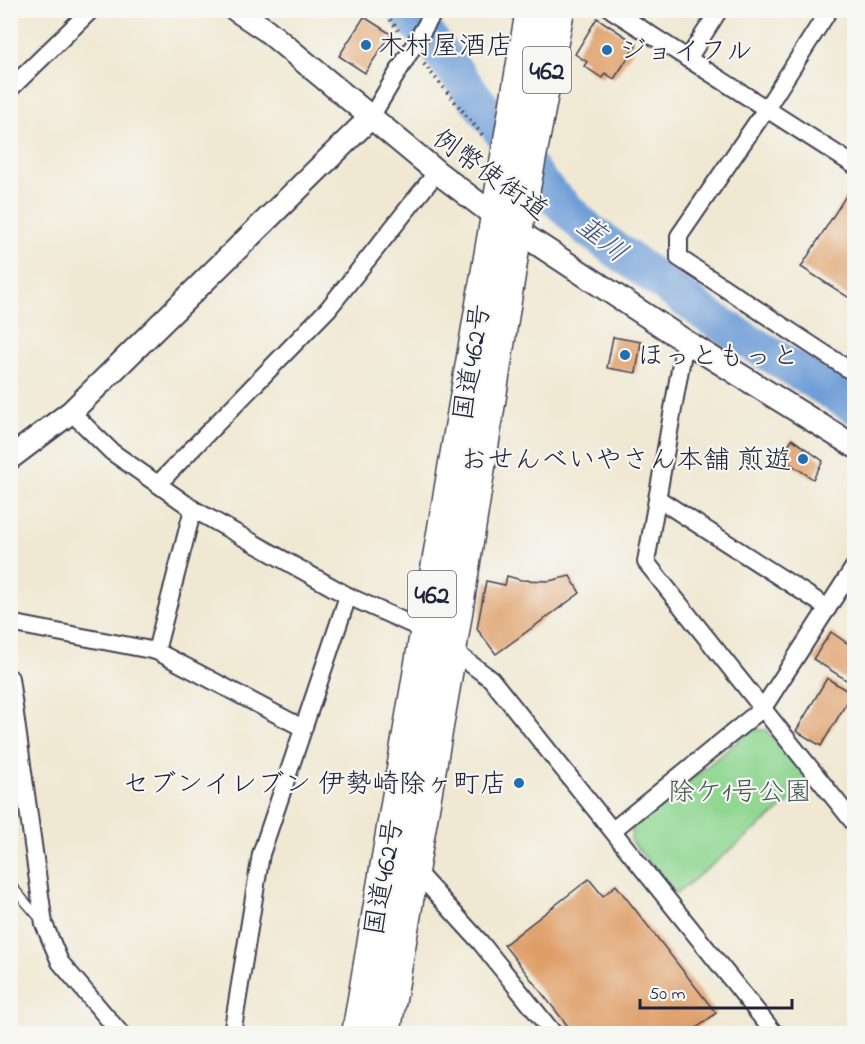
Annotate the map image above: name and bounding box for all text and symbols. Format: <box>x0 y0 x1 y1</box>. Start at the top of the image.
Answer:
place label: 木村屋酒店 <box>378 28 513 67</box>
place label: ジョイフル <box>619 33 753 72</box>
marker: 木村屋酒店 <box>359 38 373 52</box>
marker: ジョイフル <box>600 43 614 57</box>
road number: 462 <box>523 47 571 93</box>
street label: 例幣使街道 <box>423 121 556 231</box>
water label: 韮川 <box>566 207 636 274</box>
street label: 国道462号 <box>445 301 502 423</box>
place label: ほっともっと <box>637 338 799 377</box>
marker: ほっともっと <box>618 348 632 362</box>
place label: おせんベいやさん本舗 煎遊 <box>460 442 791 481</box>
marker: おせんベいやさん本舗 煎遊 <box>796 452 810 466</box>
road number: 462 <box>408 571 456 617</box>
place label: セブンイレブン 伊勢崎除ヶ町店 <box>122 766 507 805</box>
park label: 除ケ1号公園 <box>668 774 812 813</box>
marker: セブンイレブン 伊勢崎除ヶ町店 <box>512 776 526 790</box>
street label: 国道462号 <box>356 816 415 939</box>
scale bar <box>640 972 792 1010</box>
text: 50 m <box>649 982 686 1008</box>

